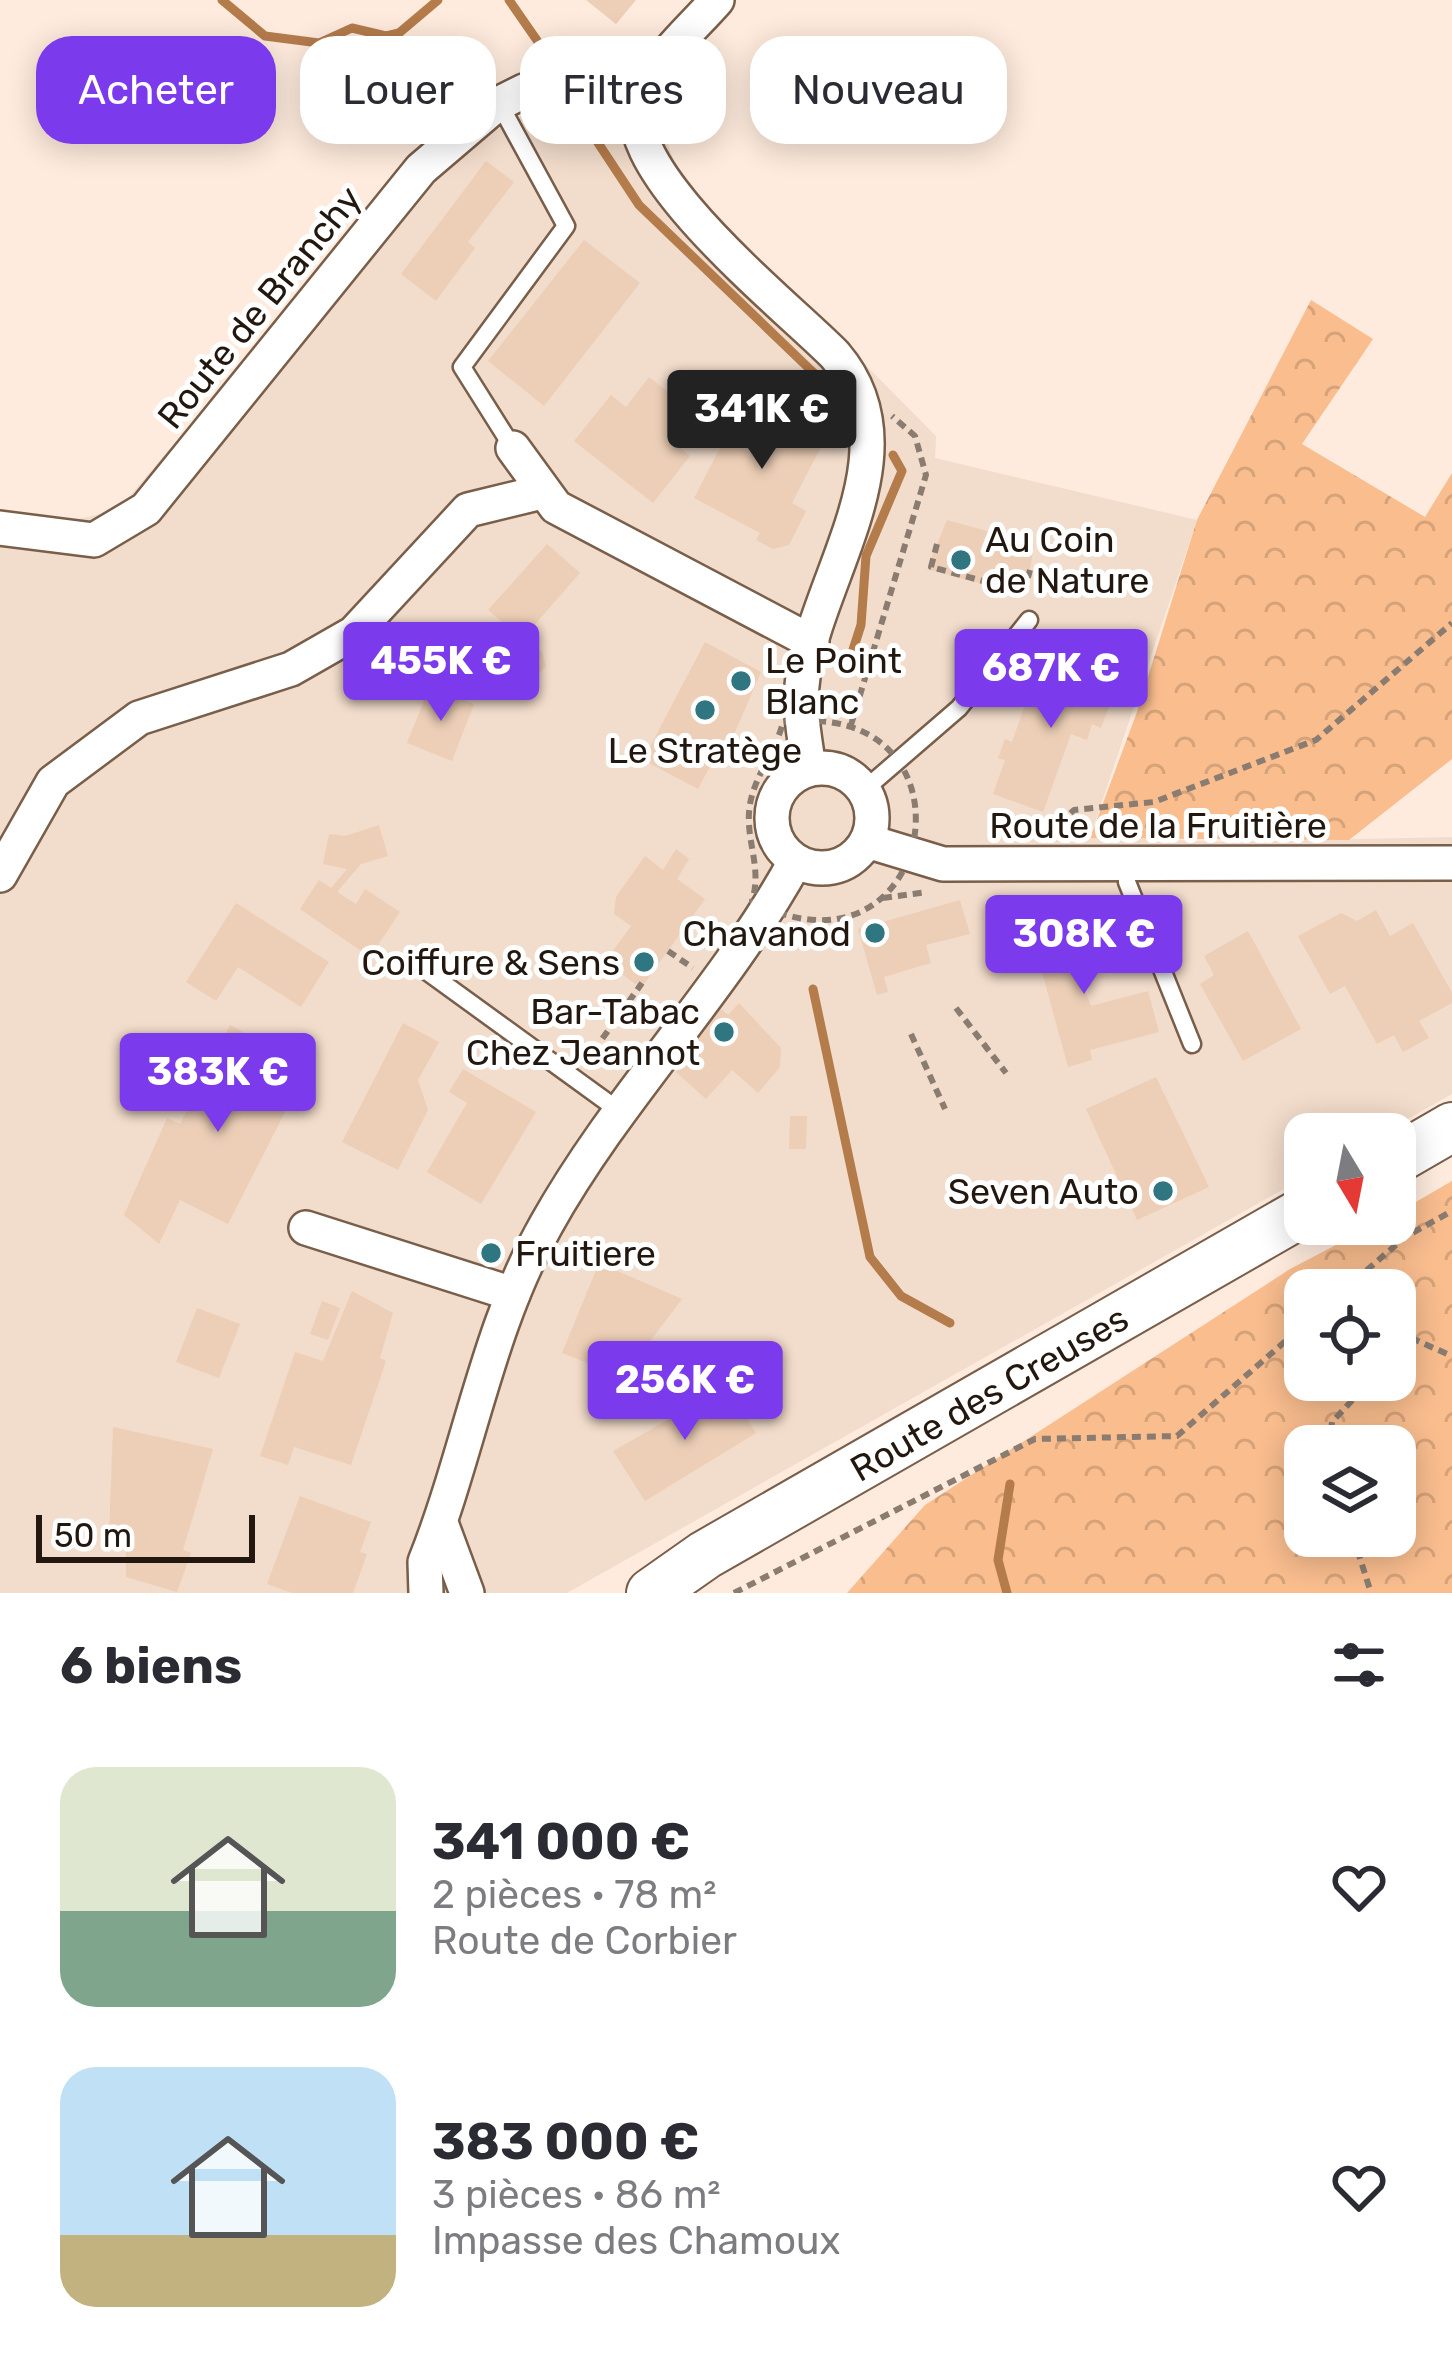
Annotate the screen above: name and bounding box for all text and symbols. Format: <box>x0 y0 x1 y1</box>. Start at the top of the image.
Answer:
chip: Acheter <box>36 36 276 144</box>
chip: Louer <box>300 36 496 144</box>
chip: Filtres <box>520 36 726 144</box>
chip: Nouveau <box>750 36 1007 144</box>
street label: Route de Branchy <box>148 177 370 437</box>
pin: 341K € <box>664 370 860 472</box>
text: 341K € <box>694 386 830 432</box>
place label: Au Coin de Nature <box>985 518 1149 602</box>
marker: Au Coin de Nature <box>948 547 974 573</box>
pin: 455K € <box>343 622 539 724</box>
pin: 687K € <box>953 629 1149 731</box>
text: 455K € <box>370 638 512 684</box>
place label: Le Point Blanc <box>765 639 902 723</box>
text: 687K € <box>982 645 1120 691</box>
marker: Le Point Blanc <box>728 668 754 694</box>
marker: Le Stratège <box>692 697 718 723</box>
place label: Le Stratège <box>608 729 802 772</box>
street label: Route de la Fruitière <box>989 804 1327 847</box>
pin: 308K € <box>986 895 1182 997</box>
text: 308K € <box>1012 911 1156 957</box>
place label: Chavanod <box>683 912 851 955</box>
marker: Chavanod <box>862 920 888 946</box>
place label: Coiffure & Sens <box>361 941 620 984</box>
marker: Coiffure & Sens <box>631 949 657 975</box>
place label: Bar-Tabac Chez Jeannot <box>466 990 700 1074</box>
marker: Bar-Tabac Chez Jeannot <box>711 1019 737 1045</box>
pin: 383K € <box>120 1033 316 1135</box>
text: 383K € <box>147 1049 289 1095</box>
north arrow <box>1284 1113 1416 1245</box>
map controls <box>1284 1113 1416 1557</box>
place label: Seven Auto <box>948 1170 1139 1213</box>
marker: Seven Auto <box>1150 1178 1176 1204</box>
place label: Fruitiere <box>515 1232 656 1275</box>
marker: Fruitiere <box>478 1240 504 1266</box>
button: locate <box>1284 1269 1416 1401</box>
street label: Route des Creuses <box>843 1296 1136 1490</box>
pin: 256K € <box>587 1341 783 1443</box>
text: 256K € <box>615 1357 755 1403</box>
button: layers <box>1284 1425 1416 1557</box>
scale bar <box>36 1509 255 1562</box>
text: 50 m <box>54 1516 132 1555</box>
icon: filters <box>1326 1632 1392 1698</box>
text: 6 biens <box>60 1635 242 1696</box>
text: 341 000 € <box>432 1811 690 1872</box>
icon: home <box>156 1815 300 1959</box>
icon: heart <box>1326 1854 1392 1920</box>
text: 2 pièces · 78 m² <box>432 1872 717 1918</box>
text: Route de Corbier <box>432 1918 737 1964</box>
text: 383 000 € <box>432 2111 700 2172</box>
icon: home <box>156 2115 300 2259</box>
icon: heart <box>1326 2154 1392 2220</box>
text: 3 pièces · 86 m² <box>432 2172 721 2218</box>
text: Impasse des Chamoux <box>432 2218 841 2264</box>

